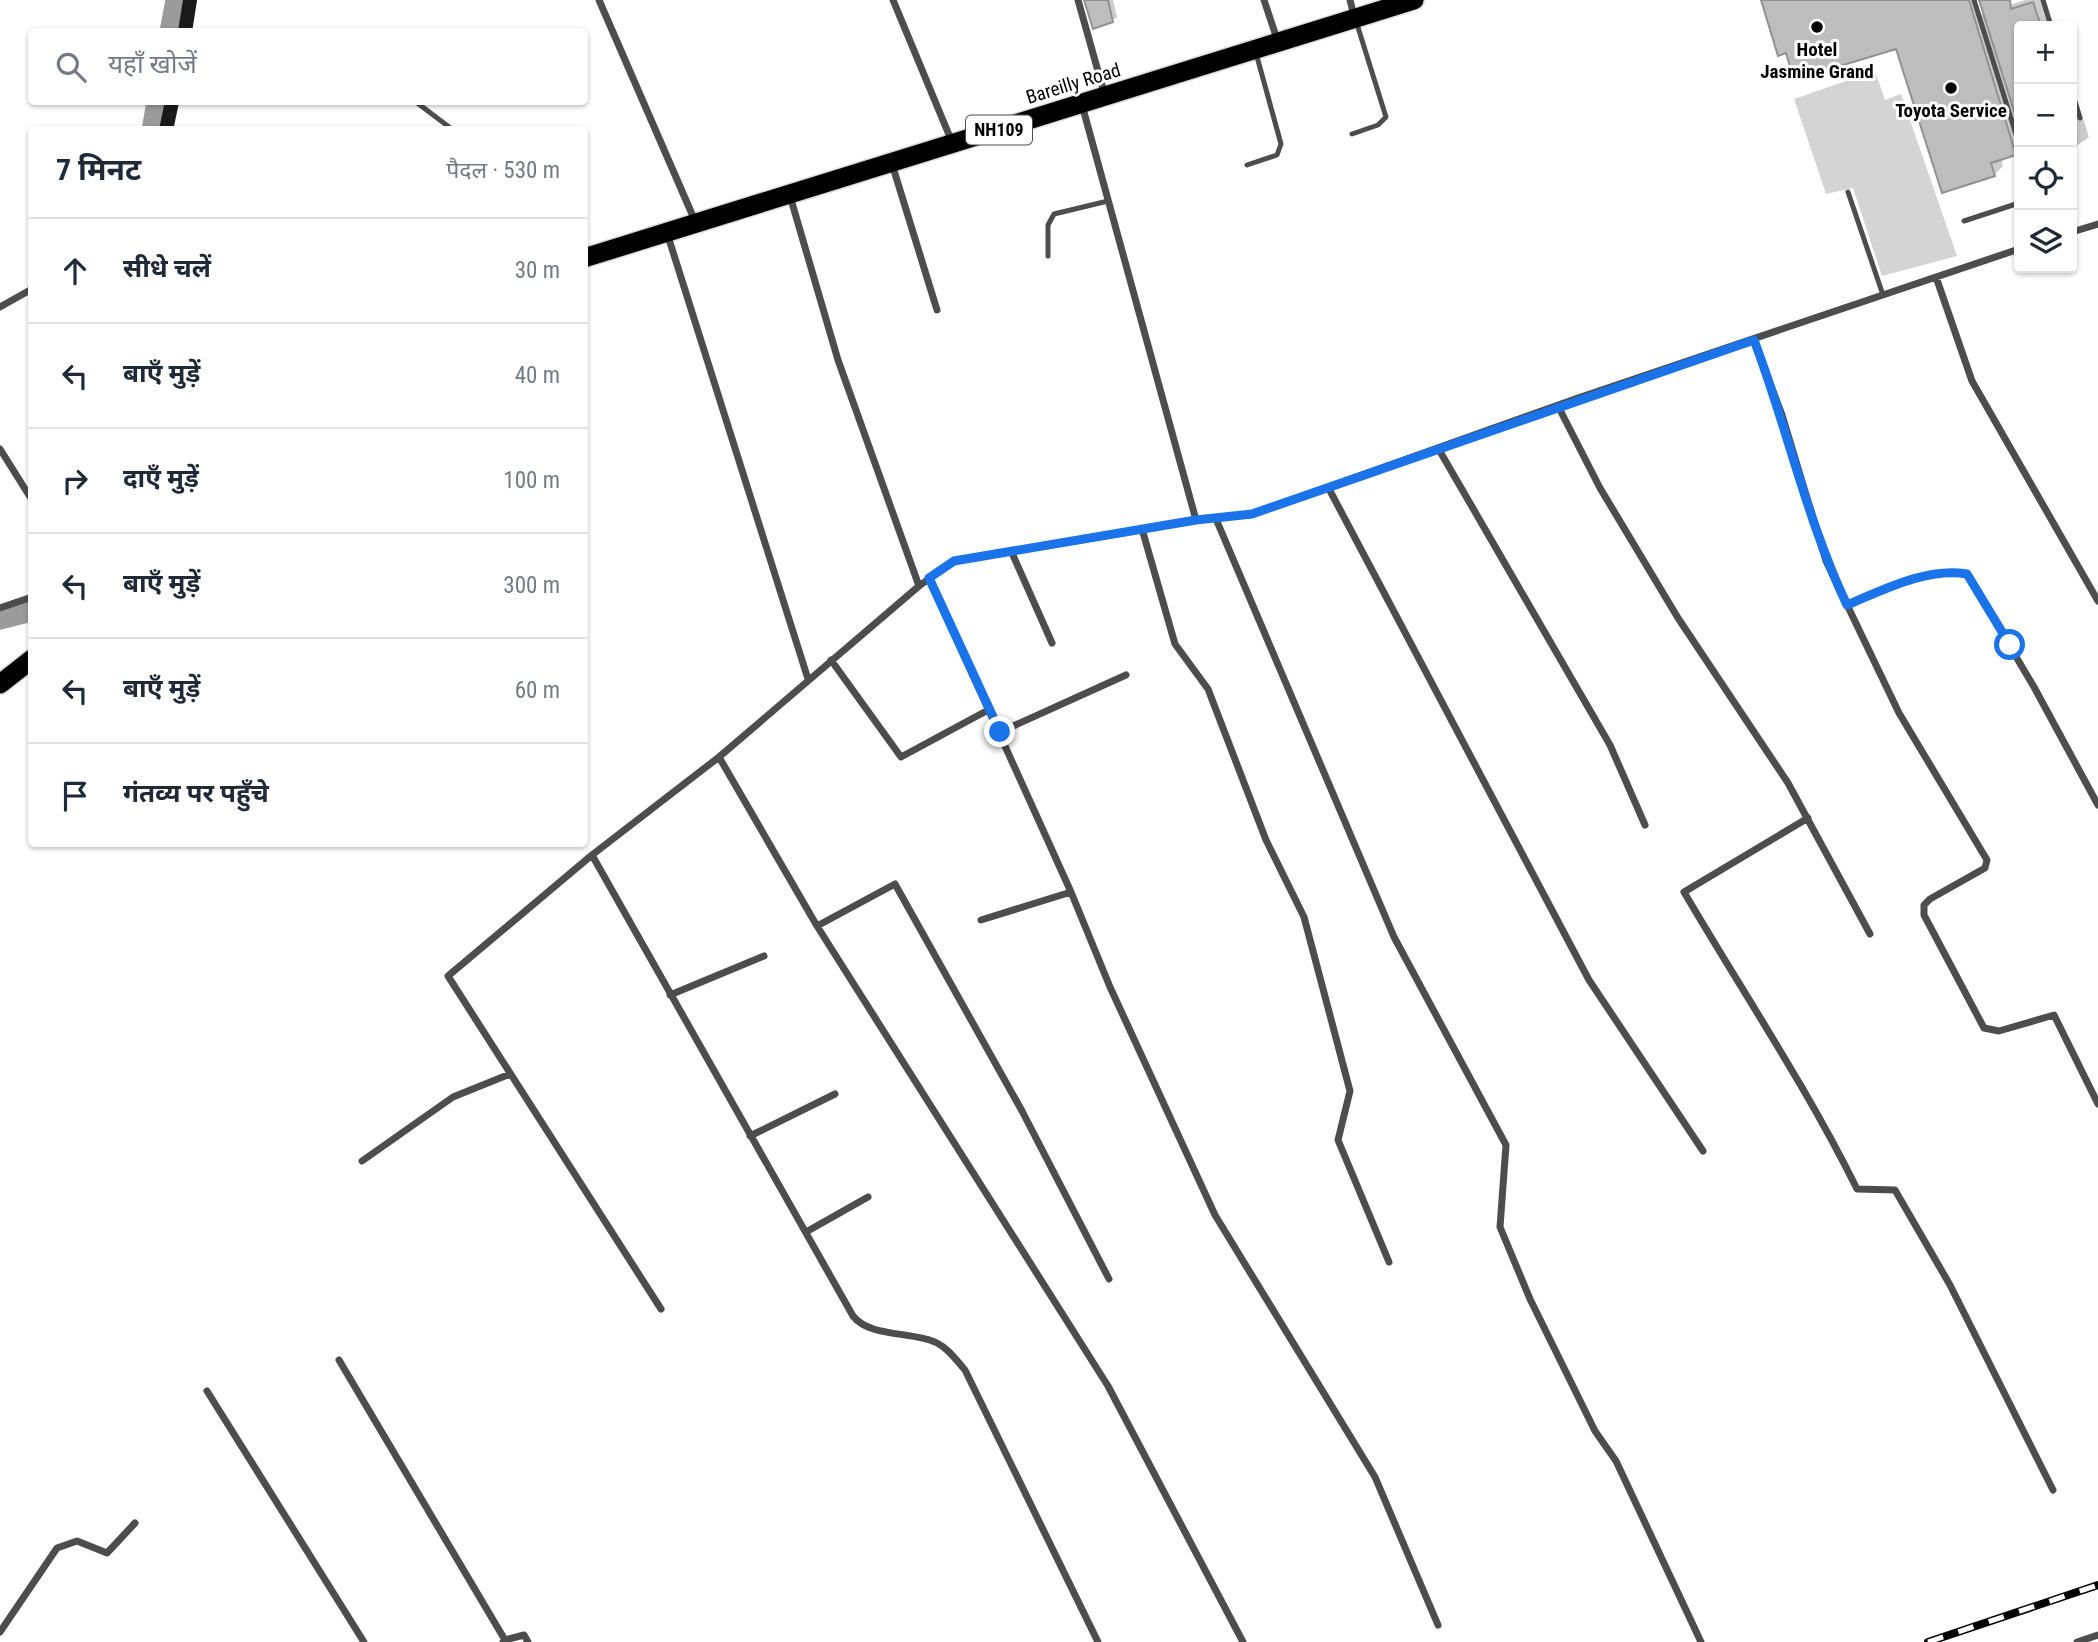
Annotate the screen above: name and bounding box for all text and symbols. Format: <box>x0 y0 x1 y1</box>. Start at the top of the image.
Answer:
marker: Hotel Jasmine Grand <box>1809 19 1825 35</box>
map controls <box>2014 21 2077 273</box>
button: + <box>2014 21 2077 84</box>
search box <box>28 28 588 105</box>
place label: Hotel Jasmine Grand <box>1760 38 1874 83</box>
icon: search <box>52 48 90 86</box>
text: यहाँ खोजें <box>108 49 197 79</box>
street label: Bareilly Road <box>1023 58 1123 109</box>
marker: Toyota Service <box>1943 80 1959 96</box>
button: − <box>2014 84 2077 147</box>
place label: Toyota Service <box>1895 99 2007 122</box>
road number: NH109 <box>966 116 1032 145</box>
button: locate <box>2014 147 2077 210</box>
text: 7 मिनट <box>56 152 141 187</box>
text: पैदल · 530 m <box>446 157 560 184</box>
button: layers <box>2014 210 2077 273</box>
icon: ahead <box>56 252 94 290</box>
text: सीधे चलें <box>123 253 211 283</box>
text: 30 m <box>515 257 560 284</box>
icon: left <box>56 357 94 395</box>
text: बाएँ मुड़ें <box>123 358 200 388</box>
text: 40 m <box>515 362 560 389</box>
icon: right <box>56 462 94 500</box>
text: दाएँ मुड़ें <box>123 463 199 493</box>
text: 100 m <box>503 467 560 494</box>
icon: left <box>56 567 94 605</box>
text: बाएँ मुड़ें <box>123 568 200 598</box>
text: 300 m <box>503 572 560 599</box>
route start <box>1994 629 2025 660</box>
icon: left <box>56 672 94 710</box>
text: बाएँ मुड़ें <box>123 673 200 703</box>
text: 60 m <box>515 677 560 704</box>
route end <box>984 716 1015 747</box>
icon: arrive <box>56 777 94 815</box>
text: गंतव्य पर पहुँचे <box>123 778 269 808</box>

